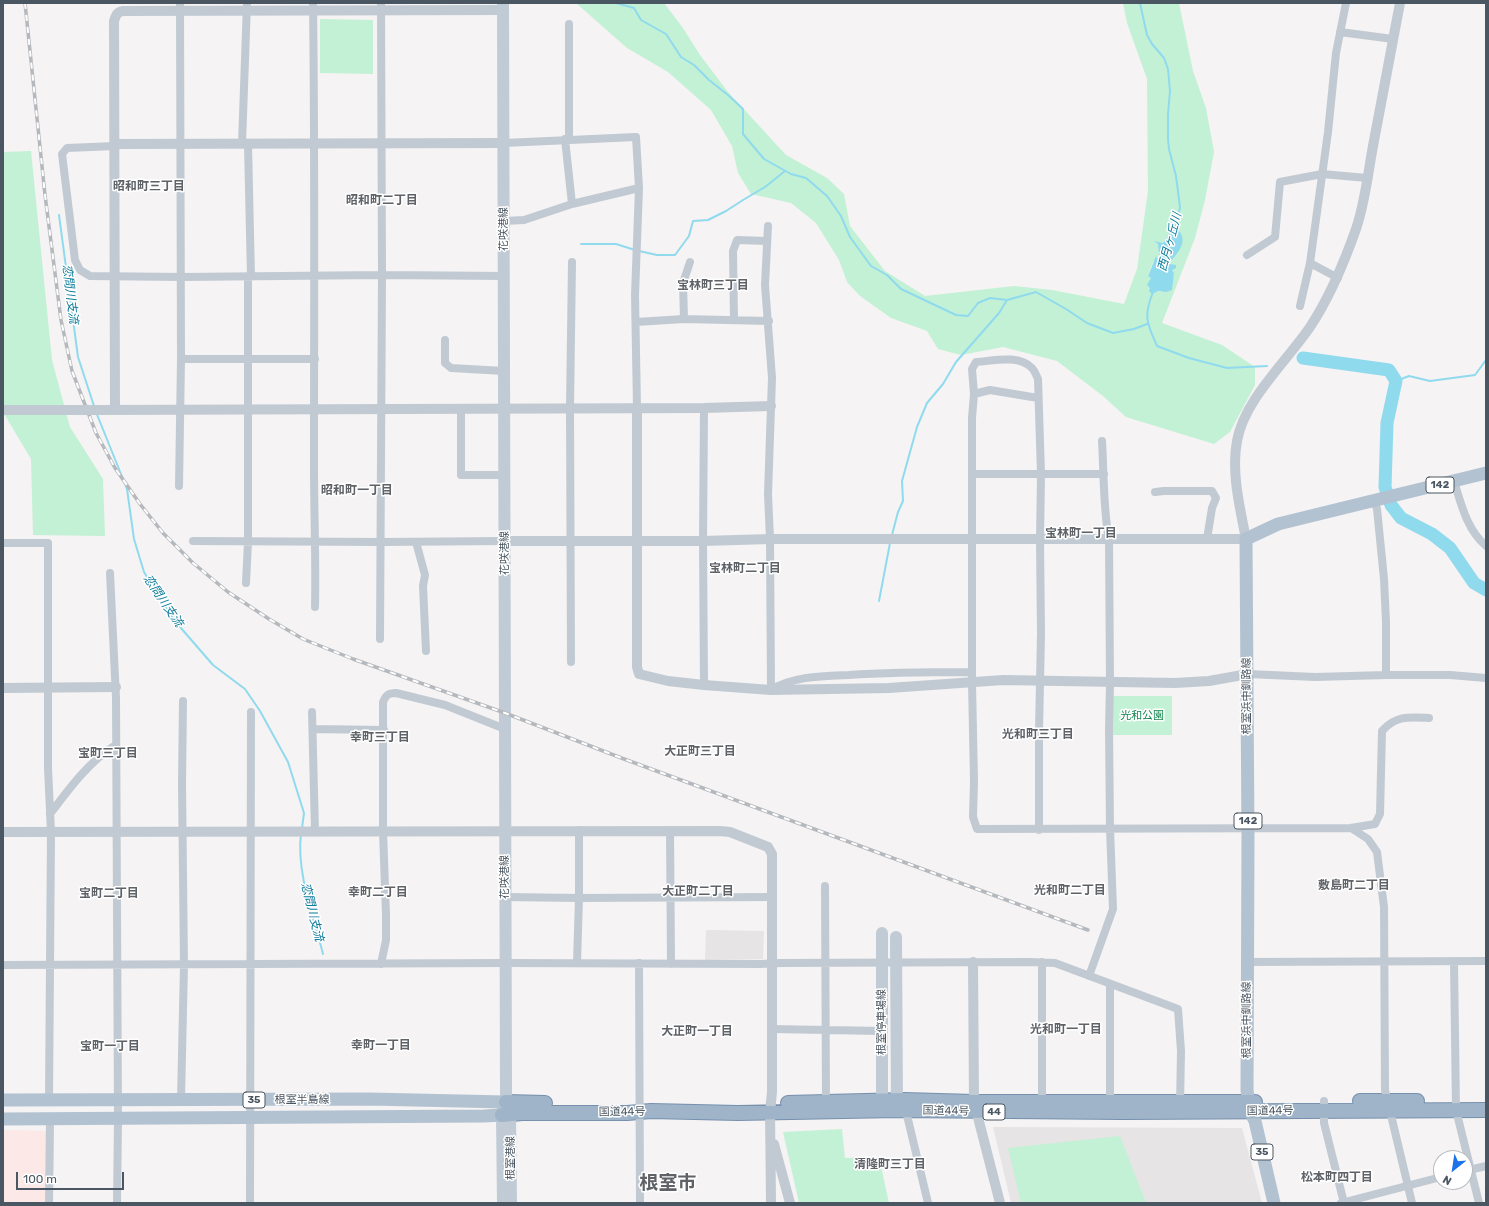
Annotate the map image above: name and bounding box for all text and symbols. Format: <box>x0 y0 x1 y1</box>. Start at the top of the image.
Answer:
district label: 昭和町三丁目 <box>113 180 185 194</box>
district label: 昭和町二丁目 <box>346 194 418 208</box>
street label: 花咲港線 <box>497 207 511 251</box>
water label: 西月ヶ丘川 <box>1155 211 1185 273</box>
water label: 恋問川支流 <box>59 263 81 325</box>
district label: 宝林町三丁目 <box>677 279 749 293</box>
road number: 142 <box>1426 477 1454 493</box>
district label: 昭和町一丁目 <box>321 484 393 498</box>
district label: 宝林町一丁目 <box>1045 527 1117 541</box>
street label: 花咲港線 <box>498 531 512 575</box>
district label: 宝林町二丁目 <box>709 562 781 576</box>
water label: 恋問川支流 <box>140 572 186 630</box>
street label: 根室浜中釧路線 <box>1240 658 1254 734</box>
park label: 光和公園 <box>1120 709 1164 723</box>
district label: 光和町三丁目 <box>1002 728 1074 742</box>
district label: 幸町三丁目 <box>350 731 410 745</box>
district label: 大正町三丁目 <box>664 745 736 759</box>
district label: 宝町三丁目 <box>78 747 138 761</box>
road number: 142 <box>1234 813 1262 829</box>
street label: 花咲港線 <box>498 855 512 899</box>
district label: 敷島町二丁目 <box>1318 879 1390 893</box>
water label: 恋問川支流 <box>298 881 326 943</box>
district label: 光和町二丁目 <box>1034 884 1106 898</box>
district label: 大正町二丁目 <box>662 885 734 899</box>
district label: 幸町二丁目 <box>348 886 408 900</box>
district label: 宝町二丁目 <box>79 887 139 901</box>
street label: 根室浜中釧路線 <box>1240 982 1254 1058</box>
street label: 根室停車場線 <box>875 989 889 1055</box>
district label: 光和町一丁目 <box>1030 1023 1102 1037</box>
district label: 大正町一丁目 <box>661 1025 733 1039</box>
district label: 幸町一丁目 <box>351 1039 411 1053</box>
district label: 宝町一丁目 <box>80 1040 140 1054</box>
road number: 35 <box>243 1092 265 1108</box>
street label: 根室半島線 <box>275 1093 329 1107</box>
street label: 国道44号 <box>923 1104 969 1118</box>
road number: 44 <box>983 1104 1005 1120</box>
street label: 国道44号 <box>1247 1104 1293 1118</box>
street label: 国道44号 <box>599 1105 645 1119</box>
street label: 根室港線 <box>504 1136 518 1180</box>
road number: 35 <box>1251 1144 1273 1160</box>
north arrow <box>1433 1150 1473 1190</box>
district label: 清隆町三丁目 <box>854 1158 926 1172</box>
scale bar <box>18 1164 126 1190</box>
district label: 松本町四丁目 <box>1301 1171 1373 1185</box>
text: 100 m <box>23 1172 57 1186</box>
text: N <box>1441 1172 1454 1188</box>
district label: 根室市 <box>640 1173 696 1195</box>

